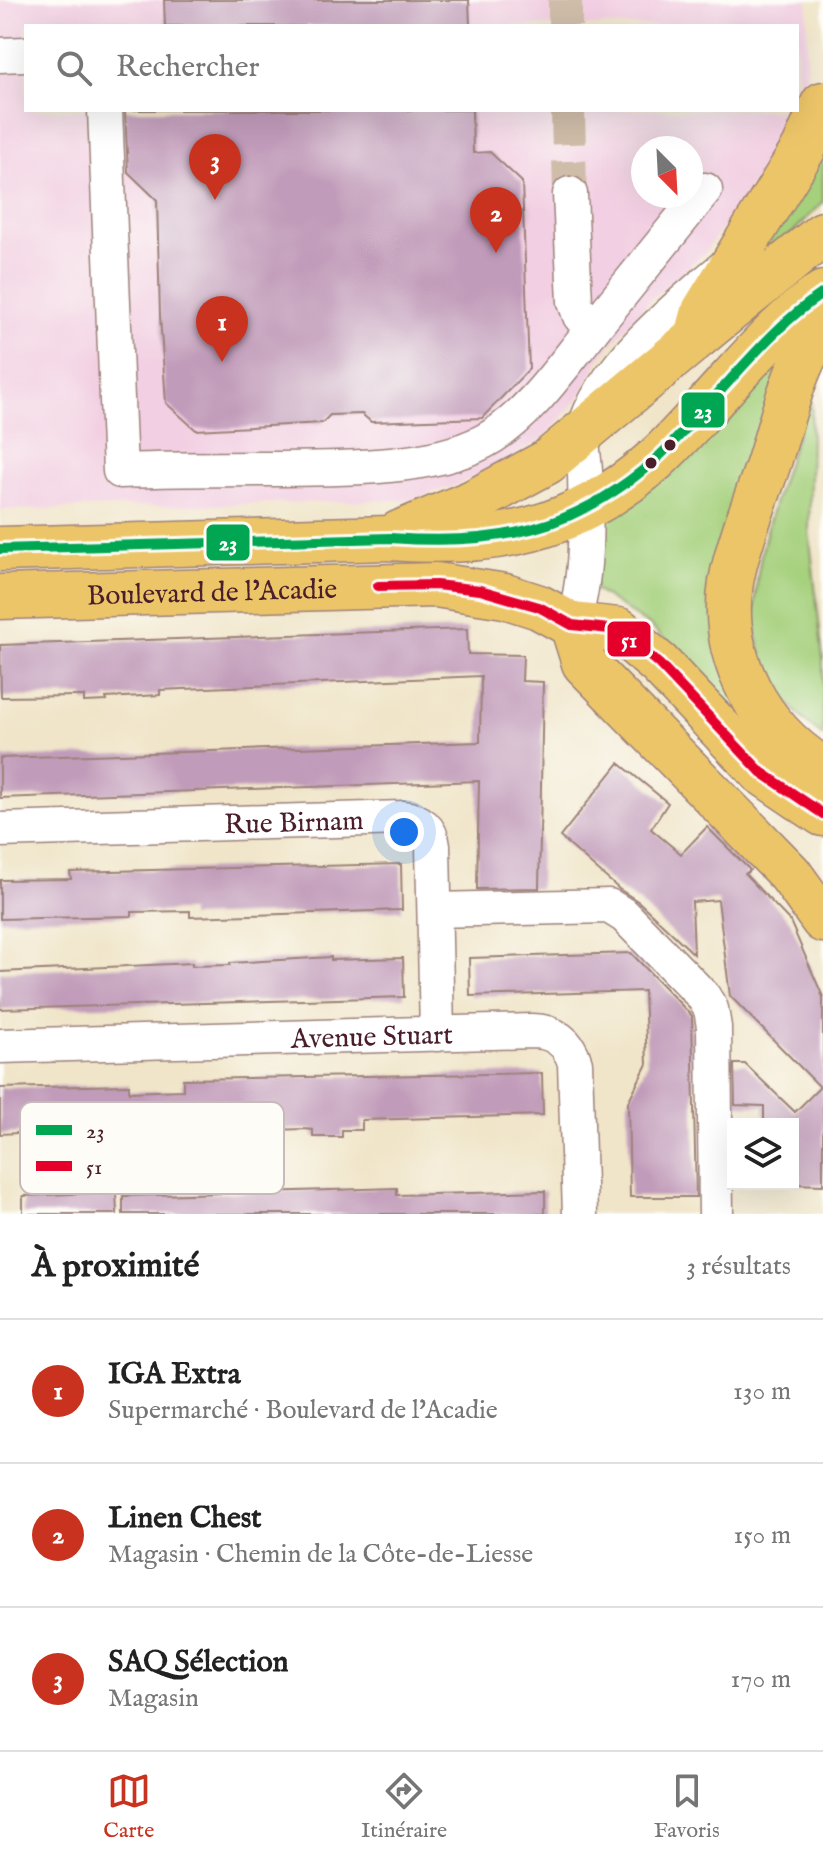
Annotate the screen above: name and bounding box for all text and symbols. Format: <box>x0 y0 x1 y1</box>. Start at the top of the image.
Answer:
search box <box>24 24 799 112</box>
icon: search <box>52 46 96 90</box>
text: Rechercher <box>116 49 260 87</box>
pin: 3 <box>189 134 241 200</box>
north arrow <box>631 136 703 208</box>
pin: 2 <box>470 187 522 253</box>
pin: 1 <box>196 296 248 362</box>
line badge: 23 <box>680 391 726 429</box>
text: 23 <box>694 398 712 426</box>
unlabelled marker <box>662 437 678 453</box>
unlabelled marker <box>643 455 659 471</box>
line badge: 23 <box>205 523 251 562</box>
text: 23 <box>219 530 237 558</box>
street label: Boulevard de l'Acadie <box>86 573 338 615</box>
line badge: 51 <box>606 620 652 658</box>
text: 51 <box>621 627 637 655</box>
street label: Rue Birnam <box>224 804 364 843</box>
your location <box>384 812 424 852</box>
street label: Avenue Stuart <box>289 1018 454 1058</box>
legend <box>20 1102 284 1194</box>
text: 23 <box>86 1118 105 1146</box>
map controls <box>727 1118 799 1190</box>
button: layers <box>727 1118 799 1190</box>
text: 51 <box>86 1154 102 1182</box>
text: À proximité <box>32 1245 199 1288</box>
text: 3 résultats <box>686 1250 791 1283</box>
text: IGA Extra <box>108 1356 241 1394</box>
text: 1 <box>53 1375 63 1408</box>
text: 130 m <box>733 1375 791 1408</box>
text: Supermarché · Boulevard de l'Acadie <box>108 1394 498 1427</box>
text: Linen Chest <box>108 1500 262 1538</box>
text: 2 <box>52 1519 64 1552</box>
text: 150 m <box>733 1519 791 1552</box>
text: Magasin · Chemin de la Côte-de-Liesse <box>108 1538 533 1571</box>
text: SAQ Sélection <box>108 1644 288 1682</box>
text: 3 <box>53 1663 63 1696</box>
text: 170 m <box>731 1663 791 1696</box>
text: Magasin <box>108 1682 199 1715</box>
tab: Carte <box>103 1769 154 1845</box>
tab: Itinéraire <box>361 1769 447 1845</box>
tab: Favoris <box>654 1769 720 1845</box>

